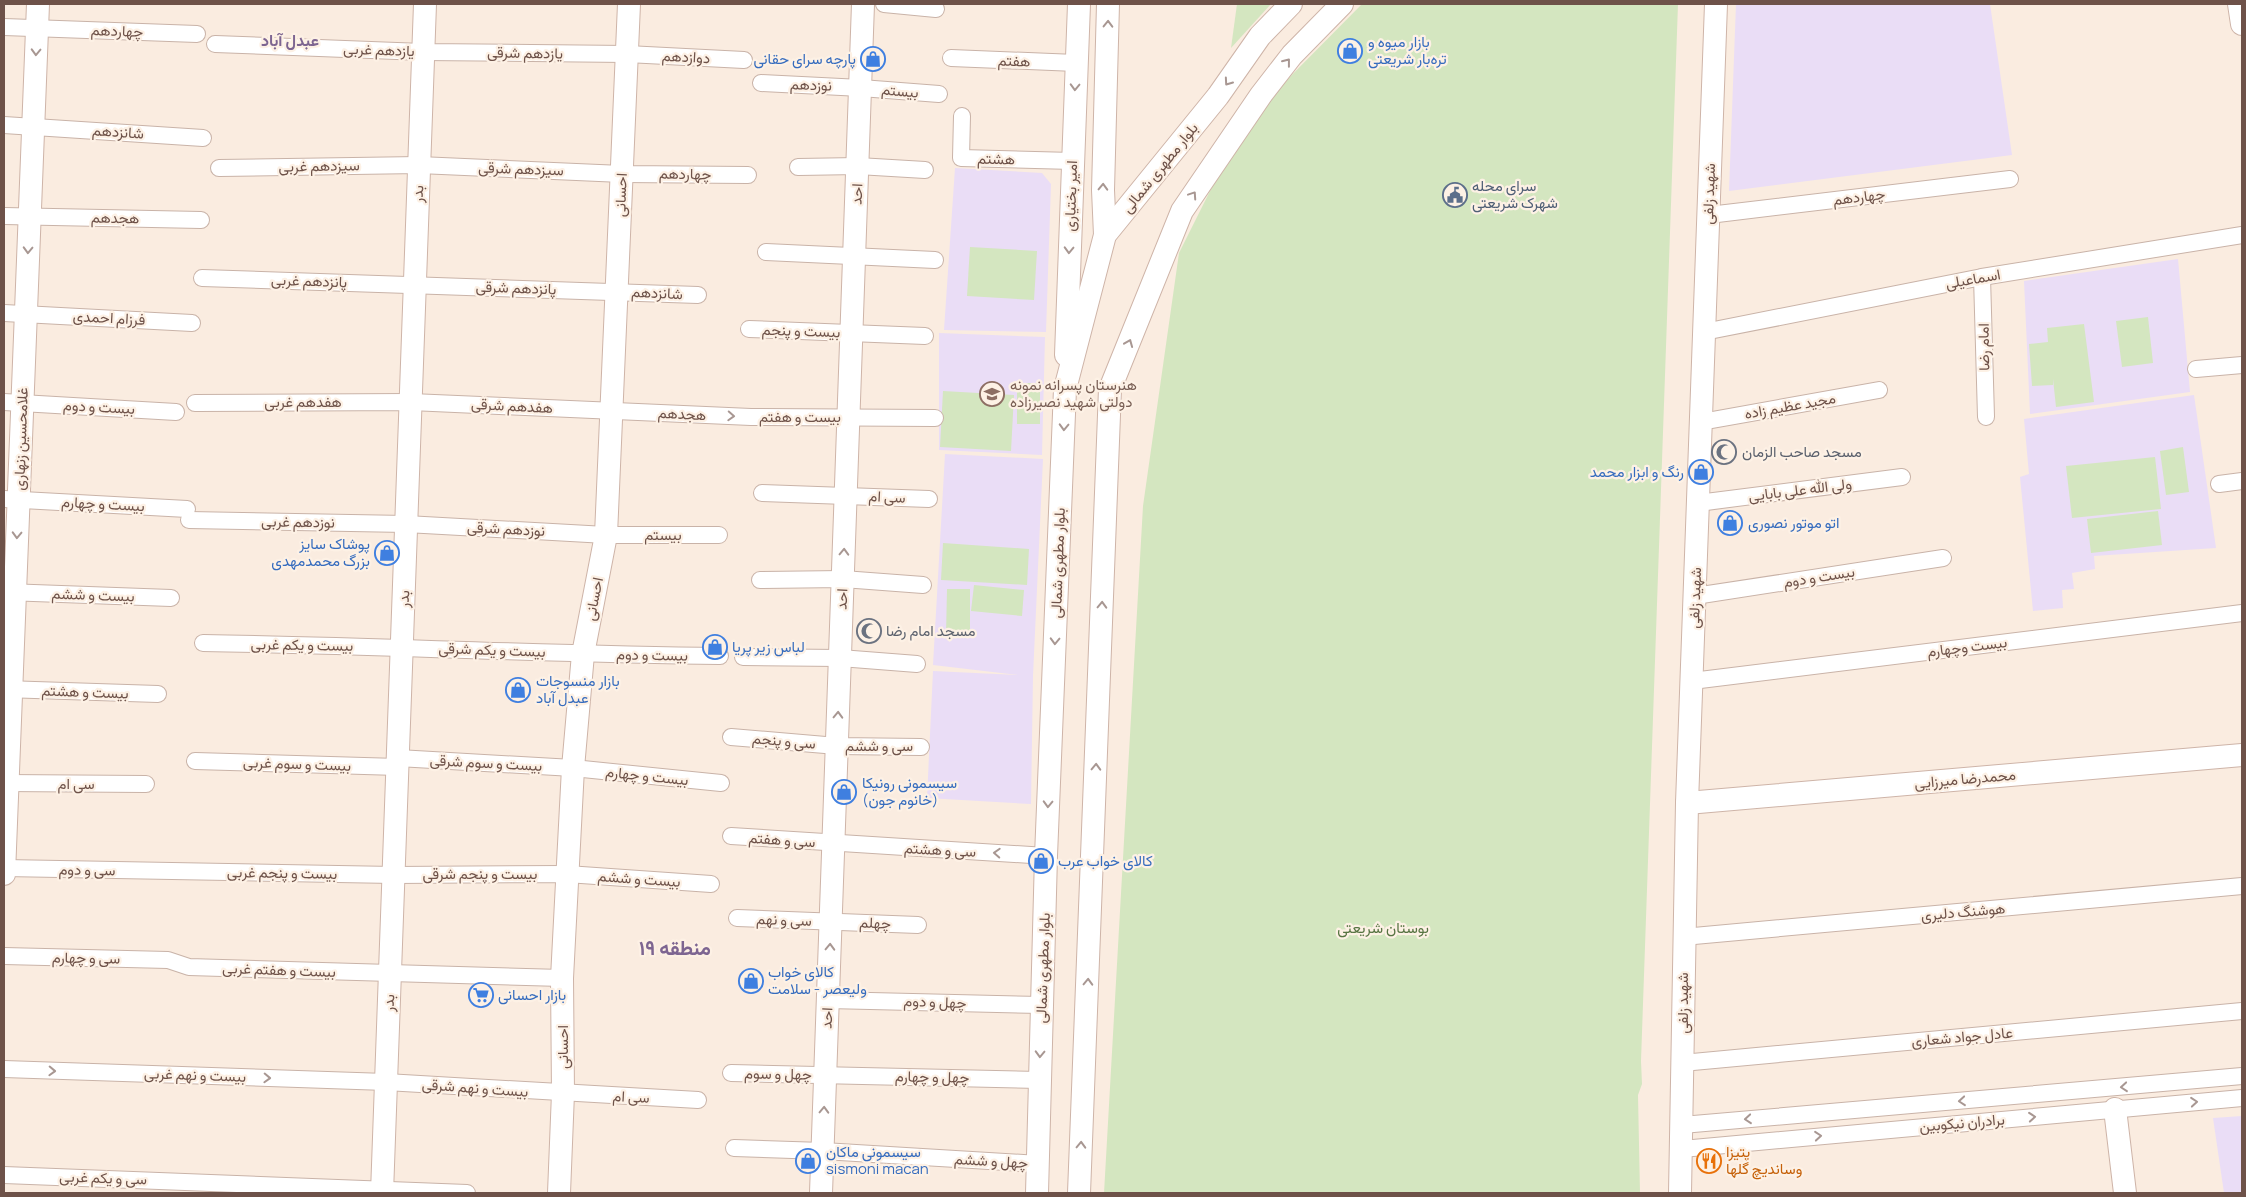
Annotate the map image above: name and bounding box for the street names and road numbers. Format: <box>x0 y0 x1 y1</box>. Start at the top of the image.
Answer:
street label: چهاردهم <box>90 19 144 42</box>
street label: یازدهم غربی <box>343 38 415 61</box>
street label: یازدهم شرقی <box>487 41 563 64</box>
street label: دوازدهم <box>661 45 711 68</box>
street label: هفتم <box>997 49 1031 72</box>
street label: نوزدهم <box>790 73 832 96</box>
street label: بیستم <box>880 78 920 103</box>
street label: بلوار مطهری شمالی <box>1117 118 1203 217</box>
street label: شانزدهم <box>91 119 145 144</box>
street label: هشتم <box>977 148 1015 169</box>
street label: سیزدهم غربی <box>278 154 360 177</box>
street label: سیزدهم شرقی <box>478 157 564 180</box>
street label: امیر بختیاری <box>1059 160 1082 232</box>
street label: چهاردهم <box>659 163 711 184</box>
street label: شهید زلفی <box>1697 163 1720 225</box>
street label: احسانی <box>609 173 632 217</box>
street label: احد <box>846 183 867 205</box>
street label: چهاردهم <box>1832 183 1886 210</box>
street label: بدر <box>407 185 428 204</box>
street label: هجدهم <box>91 207 139 228</box>
street label: اسماعیلی <box>1944 263 2002 294</box>
street label: پانزدهم غربی <box>270 269 348 292</box>
street label: پانزدهم شرقی <box>475 276 557 299</box>
street label: شانزدهم <box>631 281 684 304</box>
street label: فرزام احمدی <box>72 305 146 330</box>
street label: بیست و پنجم <box>761 319 841 342</box>
street label: امام رضا <box>1973 323 1994 371</box>
street label: غلامحسین زنهاری <box>8 387 33 491</box>
street label: مجید عظیم زاده <box>1743 387 1837 424</box>
street label: هفدهم غربی <box>264 391 342 412</box>
street label: هفدهم شرقی <box>471 393 554 418</box>
street label: بیست و دوم <box>63 394 135 419</box>
street label: هجدهم <box>657 402 707 425</box>
street label: بیست و هفتم <box>759 406 841 427</box>
street label: ولی الله علی‌ بابایی <box>1747 473 1853 506</box>
street label: سی ام <box>868 485 906 508</box>
street label: بیست و چهارم <box>61 491 145 516</box>
street label: بلوار مطهری شمالی <box>1045 507 1070 619</box>
street label: نوزدهم غربی <box>261 510 335 533</box>
street label: نوزدهم شرقی <box>466 516 546 541</box>
street label: بیستم <box>644 524 682 545</box>
street label: بیست و دوم <box>1782 561 1856 593</box>
street label: شهید زلفی <box>1683 567 1706 629</box>
street label: احسانی <box>579 575 608 623</box>
street label: بیست و ششم <box>51 583 135 606</box>
street label: احد <box>831 588 852 610</box>
street label: بدر <box>393 590 414 609</box>
street label: بیست وچهارم <box>1926 631 2008 662</box>
street label: بیست و یکم غربی <box>250 633 354 656</box>
street label: بیست و یکم شرقی <box>438 637 546 662</box>
street label: بیست و دوم <box>616 643 688 666</box>
street label: بیست و هشتم <box>41 679 129 704</box>
street label: سی و پنجم <box>751 727 817 754</box>
street label: سی و ششم <box>845 735 913 756</box>
street label: بیست و سوم شرقی <box>429 749 543 776</box>
street label: بیست و سوم غربی <box>243 751 352 776</box>
street label: بیست و چهارم <box>604 761 690 790</box>
street label: محمدرضا میرزایی <box>1913 764 2017 793</box>
street label: سی ام <box>58 773 95 794</box>
street label: سی و هفتم <box>748 827 816 852</box>
street label: سی و هشتم <box>903 837 977 862</box>
street label: سی و دوم <box>58 859 116 880</box>
street label: بیست و پنجم غربی <box>227 861 337 884</box>
street label: بیست و پنجم شرقی <box>423 863 537 884</box>
street label: بیست و ششم <box>597 865 681 892</box>
street label: هوشنگ دلیری <box>1920 897 2006 926</box>
street label: سی و نهم <box>756 908 812 931</box>
street label: چهلم <box>859 911 891 934</box>
street label: بلوار مطهری شمالی <box>1030 912 1055 1024</box>
street label: سی و چهارم <box>52 946 121 969</box>
street label: بیست و هفتم غربی <box>222 957 336 982</box>
street label: شهید زلفی <box>1672 972 1693 1034</box>
street label: چهل و دوم <box>903 990 967 1013</box>
street label: بدر <box>378 994 399 1013</box>
street label: احد <box>816 1007 837 1029</box>
street label: عادل جواد شعاری <box>1910 1022 2014 1051</box>
street label: احسانی <box>552 1025 573 1069</box>
street label: بیست و نهم غربی <box>144 1062 246 1087</box>
street label: چهل و سوم <box>744 1062 812 1085</box>
street label: چهل و چهارم <box>895 1065 969 1088</box>
street label: بیست و نهم شرقی <box>421 1073 529 1102</box>
street label: سی ام <box>612 1085 650 1108</box>
street label: برادران نیکوبین <box>1918 1108 2006 1137</box>
street label: چهل و ششم <box>953 1148 1029 1173</box>
street label: سی و یکم غربی <box>59 1165 147 1190</box>

